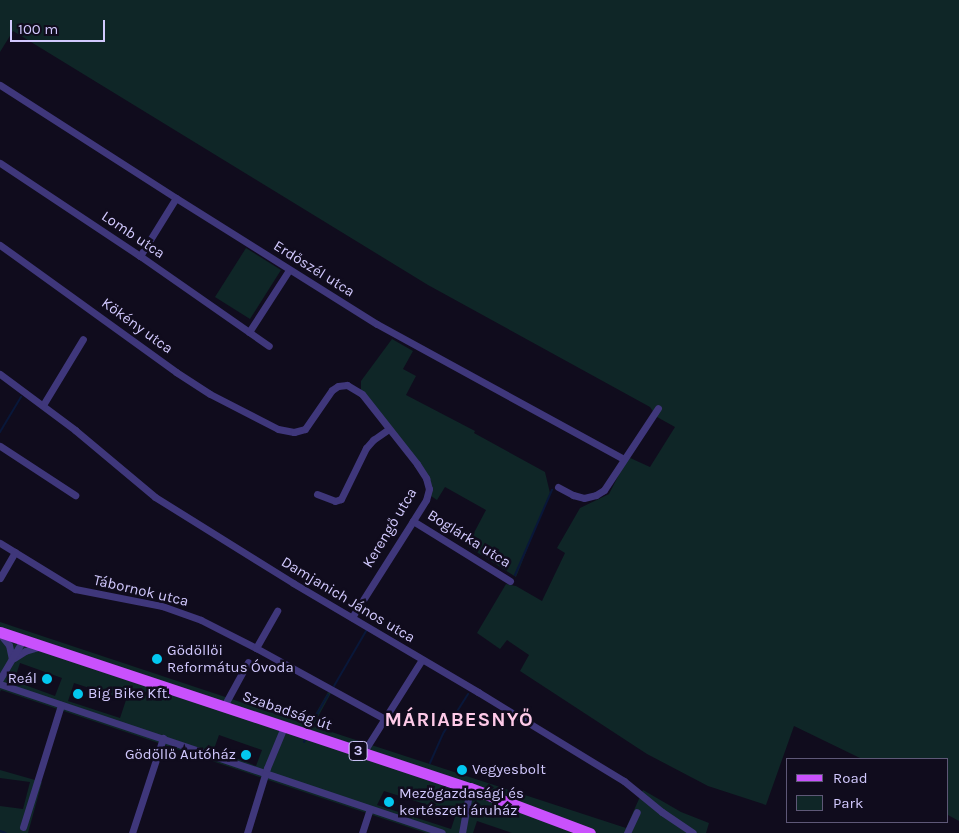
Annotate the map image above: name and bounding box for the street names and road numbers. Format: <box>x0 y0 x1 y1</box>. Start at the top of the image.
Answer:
street label: Lomb utca <box>98 207 168 263</box>
street label: Erdőszél utca <box>270 237 358 301</box>
street label: Kökény utca <box>98 294 176 358</box>
street label: Kerengő utca <box>359 485 421 571</box>
street label: Boglárka utca <box>424 506 514 572</box>
street label: Damjanich János utca <box>278 553 418 647</box>
street label: Tábornok utca <box>92 571 190 611</box>
street label: Szabadság út <box>240 687 334 735</box>
road number: 3 <box>348 739 368 762</box>

